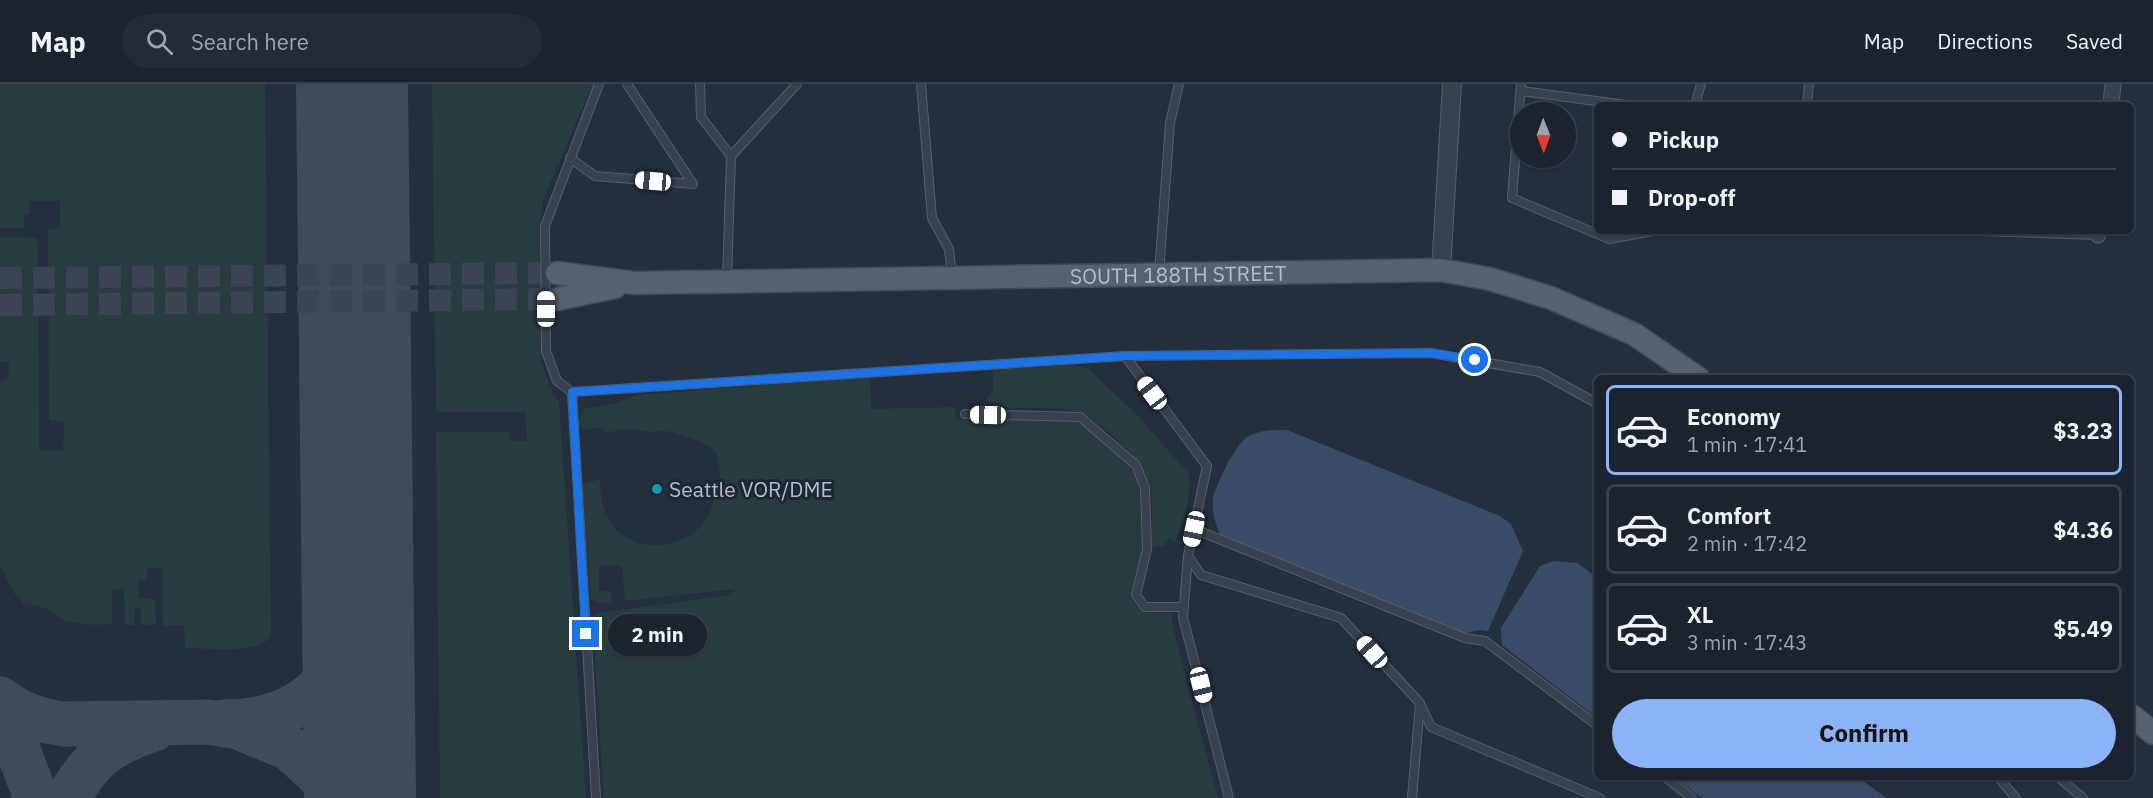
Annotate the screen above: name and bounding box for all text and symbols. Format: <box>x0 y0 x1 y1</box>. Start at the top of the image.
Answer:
search box <box>122 14 542 68</box>
text: Map <box>30 23 86 60</box>
icon: search <box>143 25 176 58</box>
text: Search here <box>191 27 309 56</box>
text: Map <box>1864 27 1904 55</box>
text: Directions <box>1937 27 2033 55</box>
text: Saved <box>2066 27 2123 55</box>
north arrow <box>1510 102 1576 168</box>
map controls <box>1510 102 1576 168</box>
text: Pickup <box>1648 125 1719 154</box>
car <box>634 170 672 192</box>
text: Drop-off <box>1648 183 1735 212</box>
street label: SOUTH 188TH STREET <box>1070 258 1287 290</box>
car <box>537 291 555 327</box>
route start <box>1461 346 1488 373</box>
car <box>1134 373 1170 413</box>
text: Economy <box>1687 402 1781 431</box>
icon: car <box>1615 403 1669 457</box>
car <box>970 406 1006 424</box>
text: $3.23 <box>2053 416 2113 445</box>
text: 1 min · 17:41 <box>1687 431 1807 458</box>
place label: Seattle VOR/DME <box>669 475 833 503</box>
marker: Seattle VOR/DME <box>650 482 664 496</box>
text: Comfort <box>1687 501 1771 530</box>
icon: car <box>1615 502 1669 556</box>
car <box>1181 510 1207 548</box>
text: $4.36 <box>2053 515 2113 544</box>
text: 2 min · 17:42 <box>1687 530 1807 557</box>
text: XL <box>1687 600 1713 629</box>
icon: car <box>1615 601 1669 655</box>
callout: 2 min <box>607 613 706 655</box>
text: $5.49 <box>2053 614 2113 643</box>
route end <box>572 620 599 647</box>
text: 2 min <box>631 621 684 648</box>
text: 3 min · 17:43 <box>1687 629 1807 656</box>
car <box>1353 633 1391 671</box>
car <box>1188 665 1214 705</box>
button: Confirm <box>1612 699 2116 768</box>

